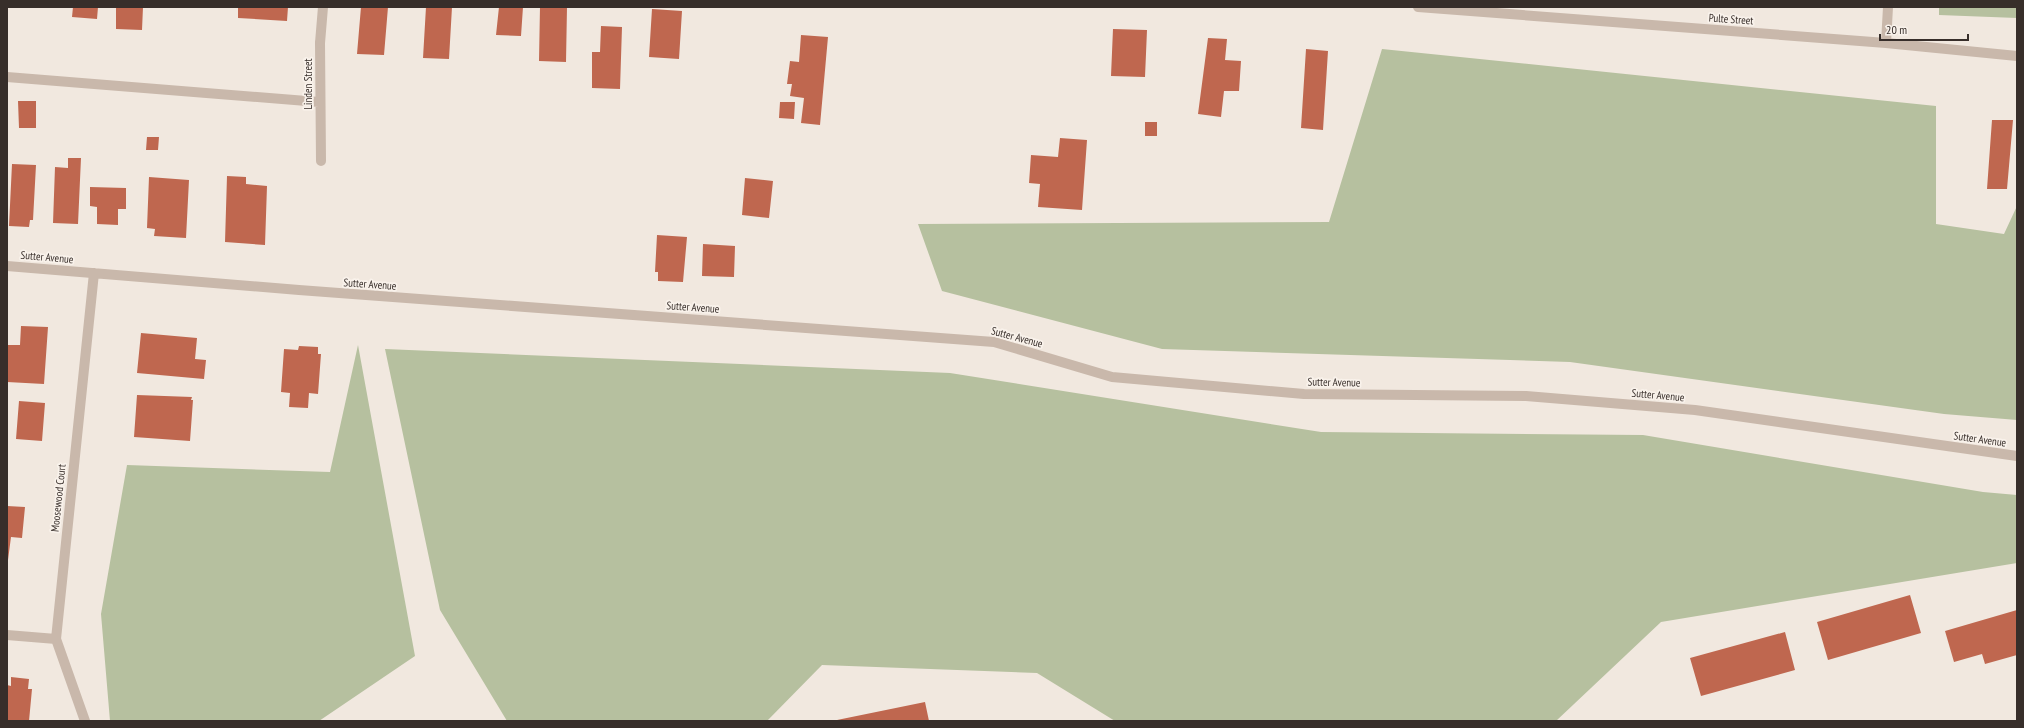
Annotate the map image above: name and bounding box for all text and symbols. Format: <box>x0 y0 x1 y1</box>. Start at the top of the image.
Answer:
street label: Pulte Street <box>1708 10 1754 28</box>
scale bar <box>1880 16 1968 42</box>
text: 20 m <box>1886 22 1907 37</box>
street label: Linden Street <box>301 58 315 110</box>
street label: Sutter Avenue <box>20 248 74 266</box>
street label: Sutter Avenue <box>343 275 397 293</box>
street label: Sutter Avenue <box>666 298 720 316</box>
street label: Sutter Avenue <box>990 323 1045 351</box>
street label: Sutter Avenue <box>1307 375 1361 389</box>
street label: Sutter Avenue <box>1631 386 1685 404</box>
street label: Sutter Avenue <box>1953 428 2008 450</box>
street label: Moosewood Court <box>47 463 69 533</box>

